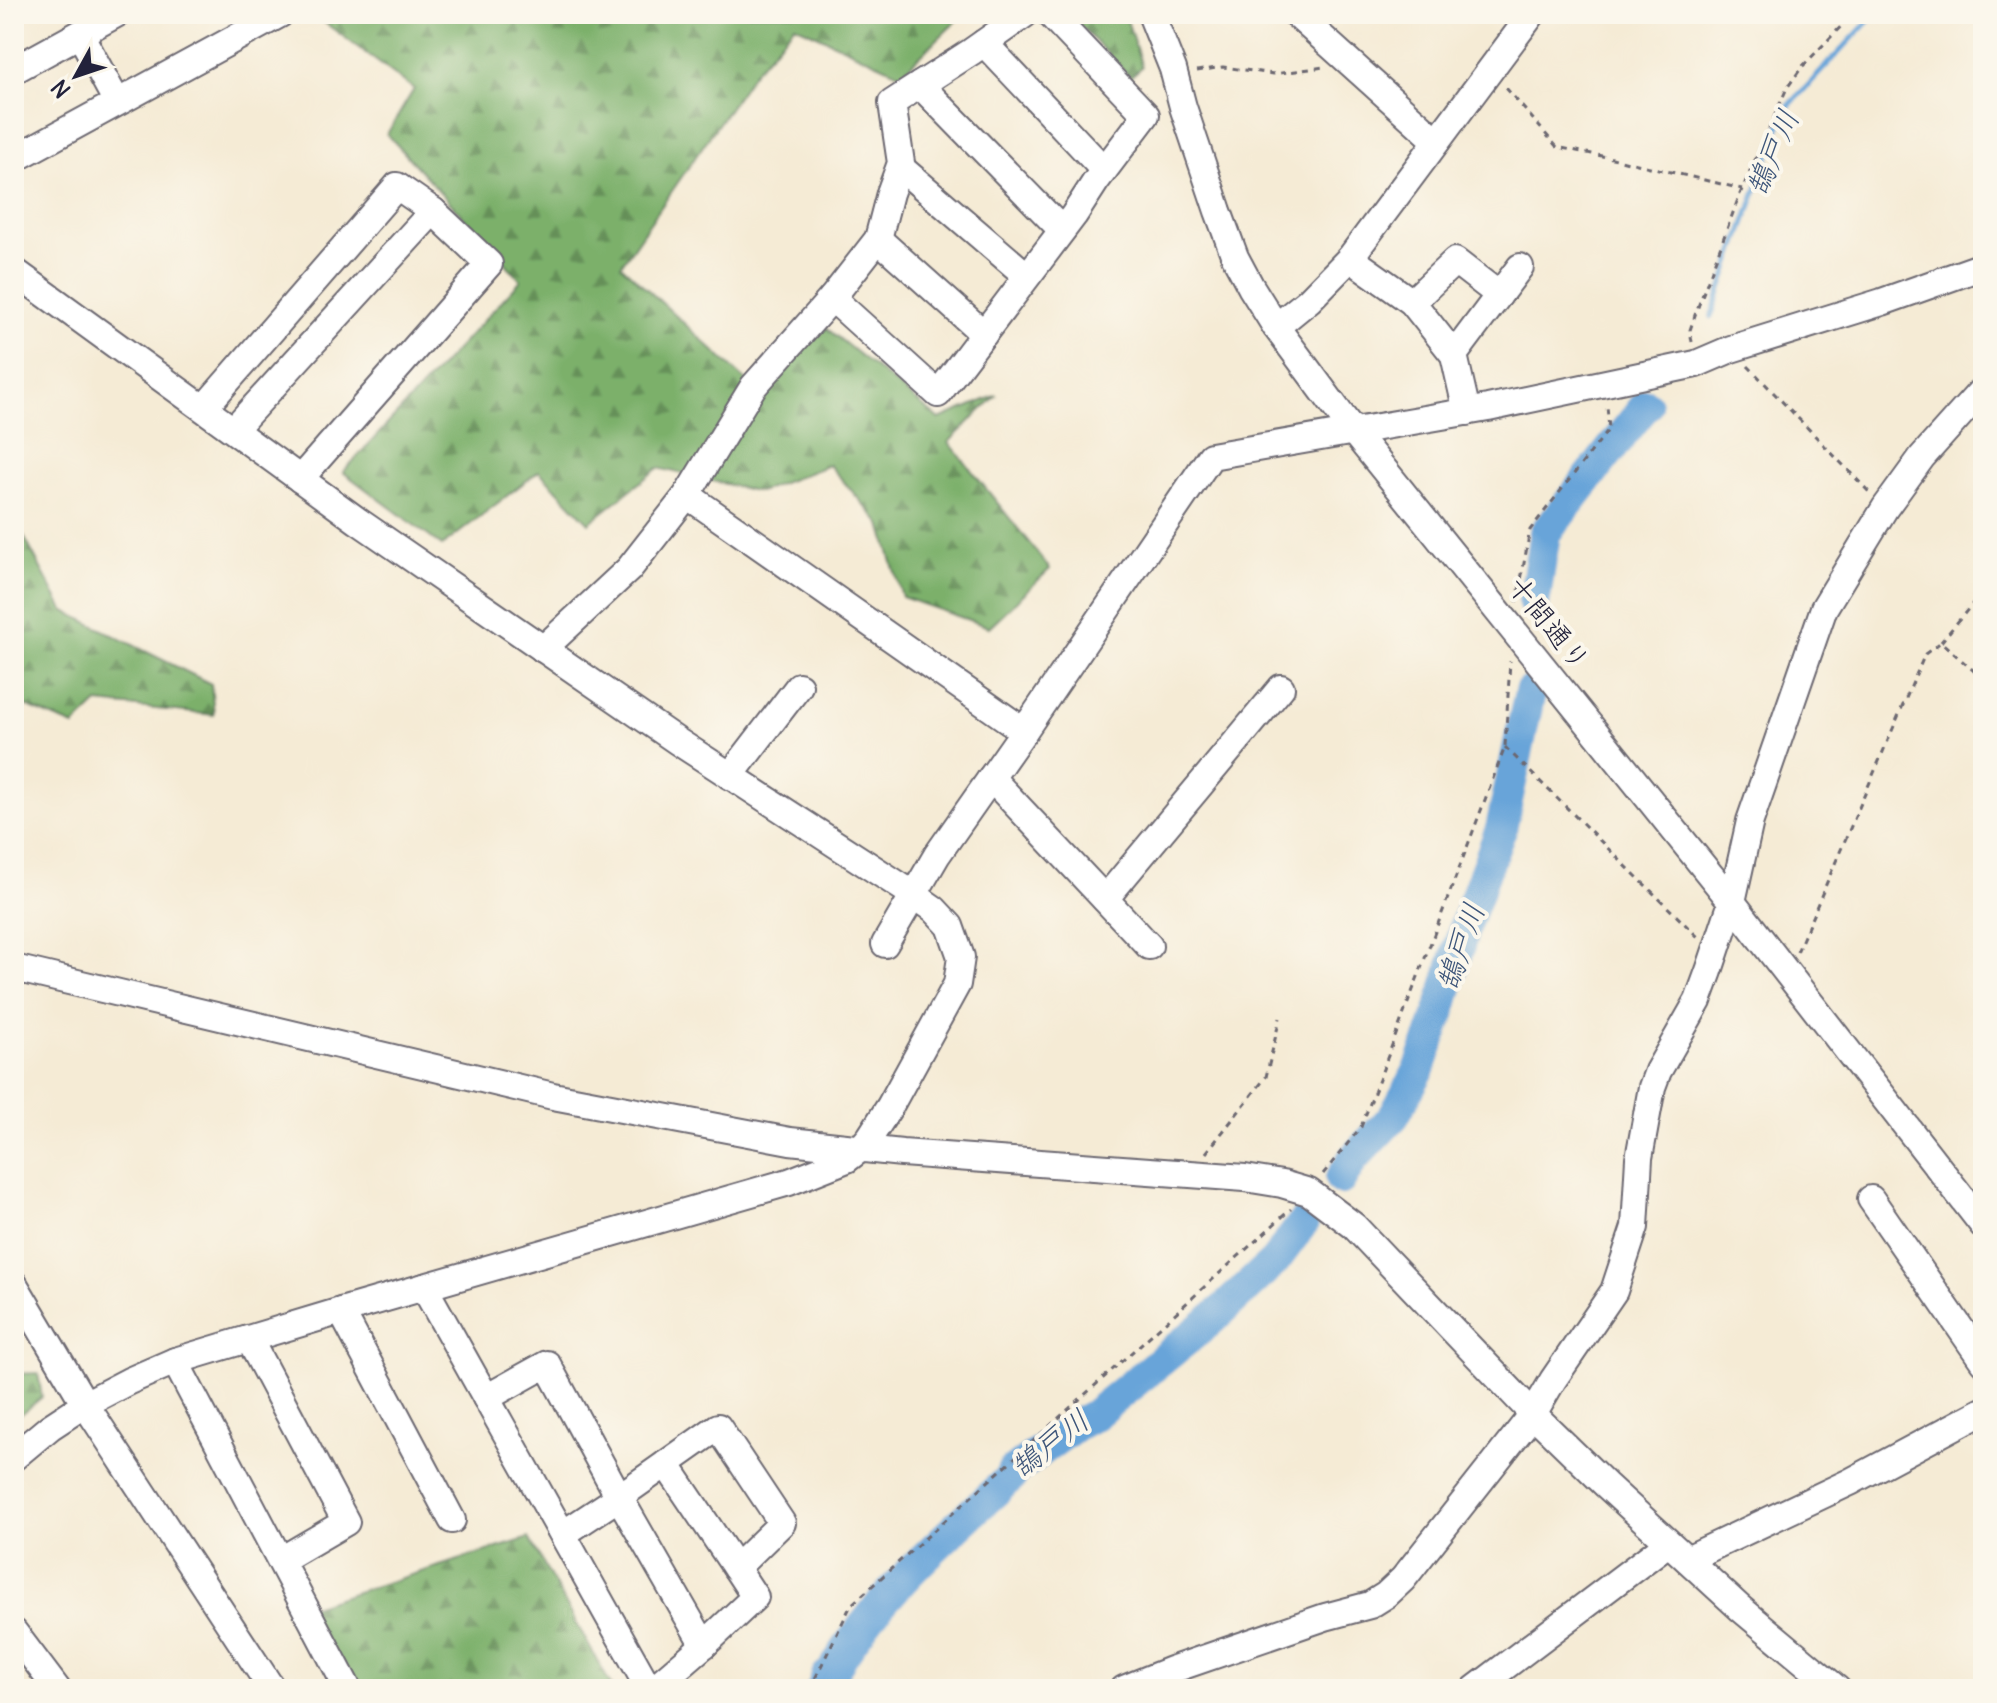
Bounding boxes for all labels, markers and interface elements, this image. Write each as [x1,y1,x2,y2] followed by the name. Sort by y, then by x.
[36,36,116,116] north arrow
[45,74,76,104] text: N
[1737,104,1807,201] water label: 鵠戸川
[1500,568,1598,678] street label: 十間通り
[1427,898,1493,995] water label: 鵠戸川
[1002,1401,1097,1486] water label: 鵠戸川

